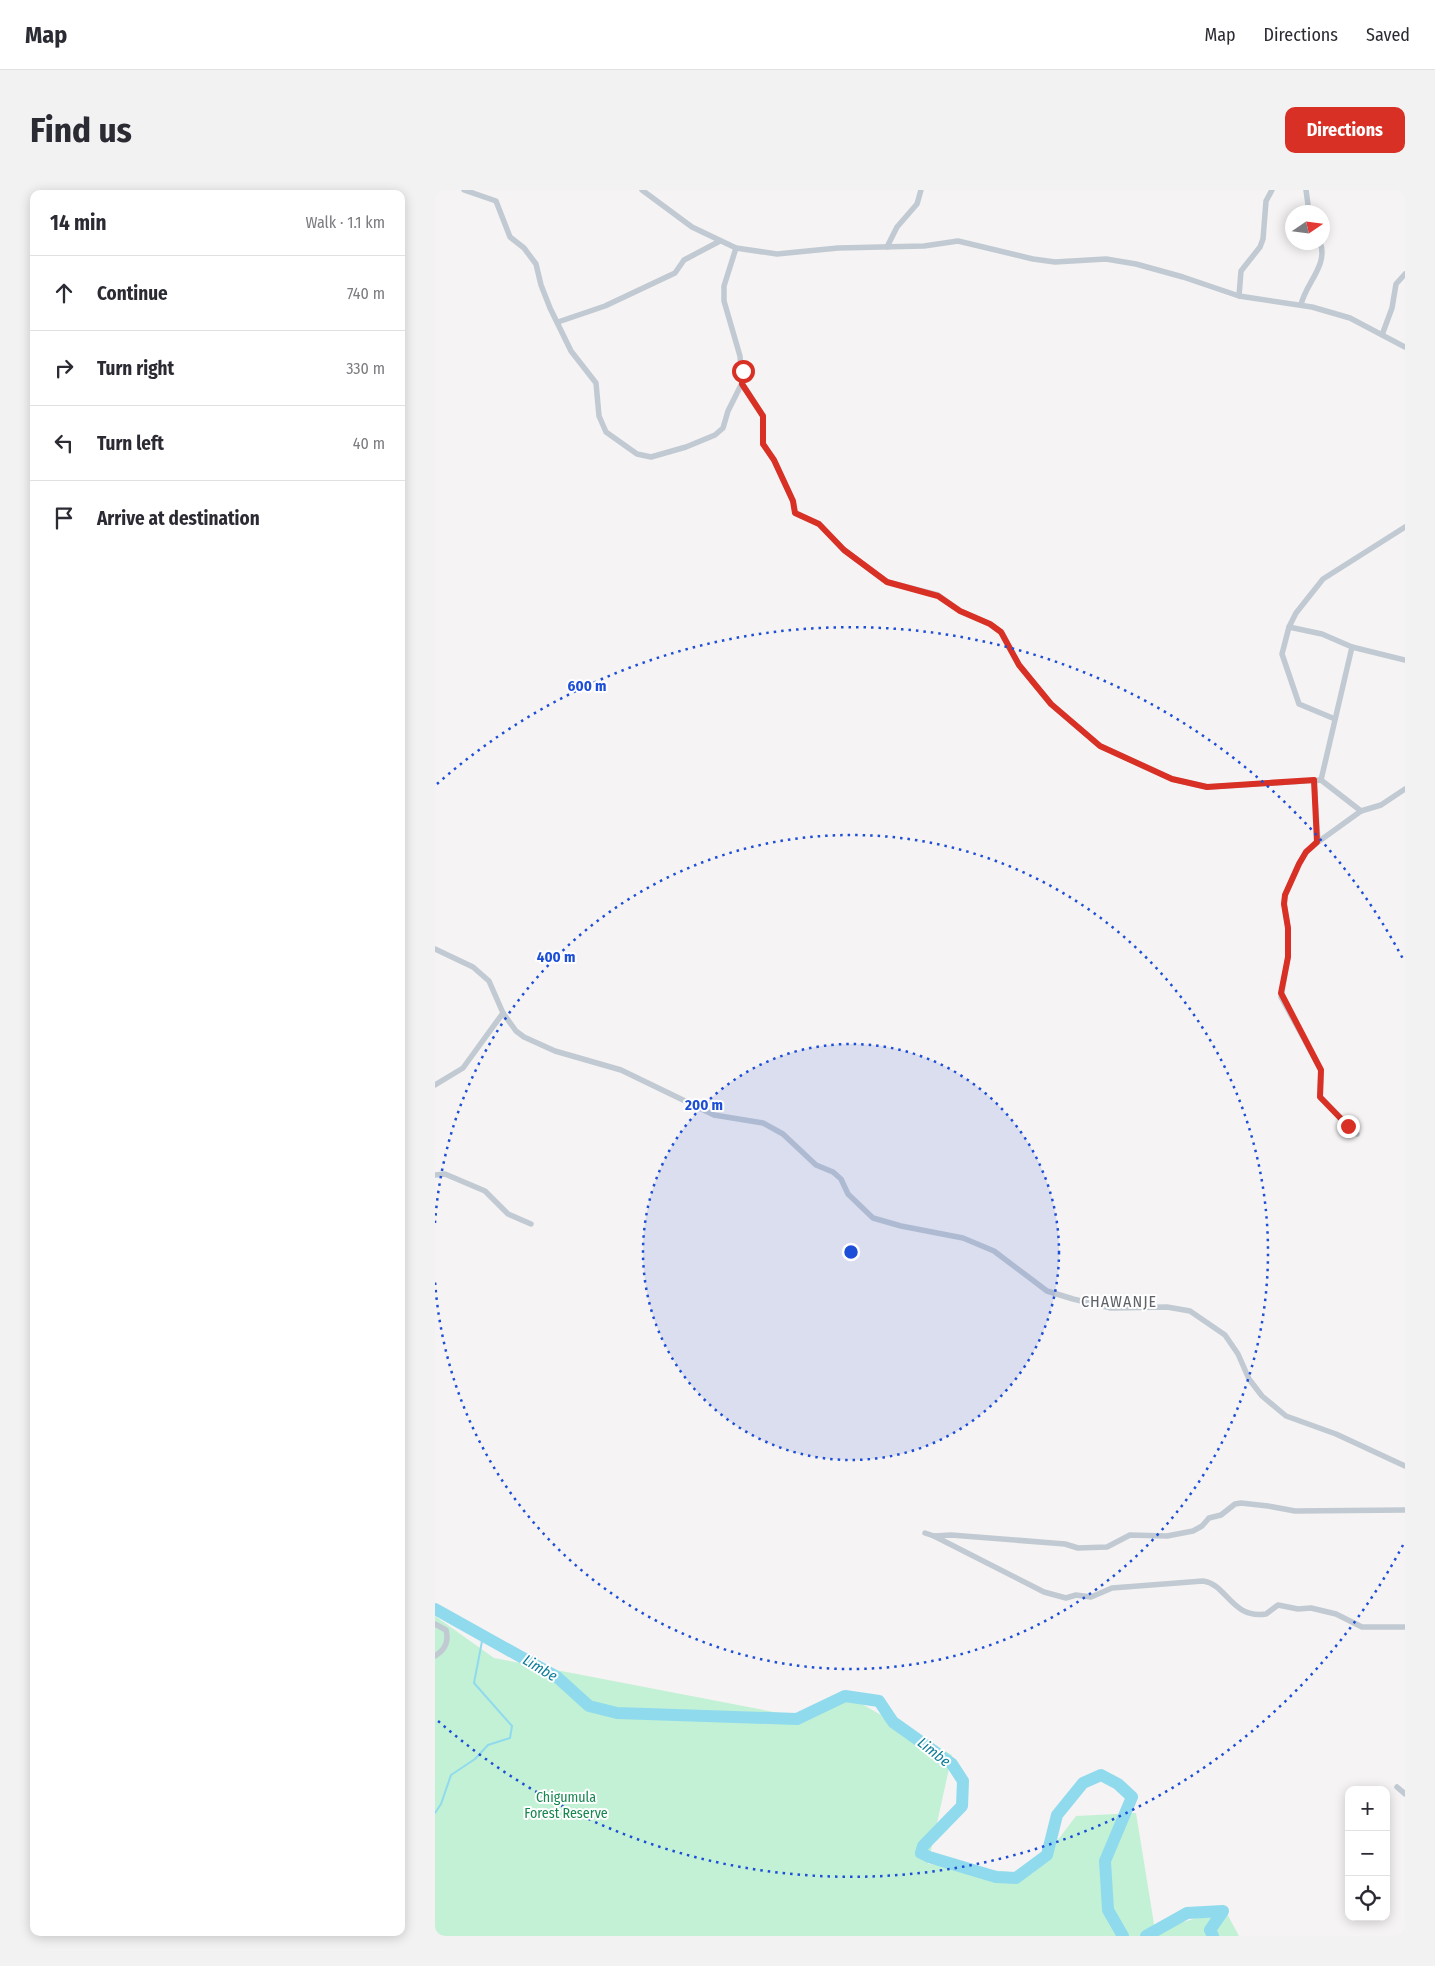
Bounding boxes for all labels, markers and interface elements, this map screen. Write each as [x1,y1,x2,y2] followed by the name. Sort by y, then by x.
[25,21,67,49] text: Map
[1204,24,1236,46] text: Map
[1264,24,1338,46] text: Directions
[1366,24,1410,46] text: Saved
[1285,107,1405,153] button: Directions
[30,109,132,151] text: Find us
[1285,205,1330,250] north arrow
[50,210,107,236] text: 14 min
[305,213,385,232] text: Walk · 1.1 km
[50,279,78,307] icon: ahead
[97,282,168,305] text: Continue
[347,284,385,303] text: 740 m
[50,354,78,382] icon: right
[97,357,174,380] text: Turn right
[346,359,385,378] text: 330 m
[732,360,755,383] route start
[50,429,78,457] icon: left
[97,432,164,455] text: Turn left
[353,434,385,453] text: 40 m
[50,504,78,532] icon: arrive
[97,507,260,530] text: Arrive at destination
[568,677,606,695] text: 600 m
[537,948,575,966] text: 400 m
[684,1096,723,1114] text: 200 m
[1337,1115,1360,1138] route end
[842,1243,860,1261] centre of rings
[1081,1292,1157,1311] district label: CHAWANJE
[520,1651,560,1685] water label: Limbe
[914,1734,954,1770] water label: Limbe
[1345,1786,1390,1921] map controls
[1345,1786,1390,1831] button: +
[524,1789,608,1822] park label: Chigumula Forest Reserve
[1345,1831,1390,1876] button: −
[1345,1876,1390,1921] button: locate

